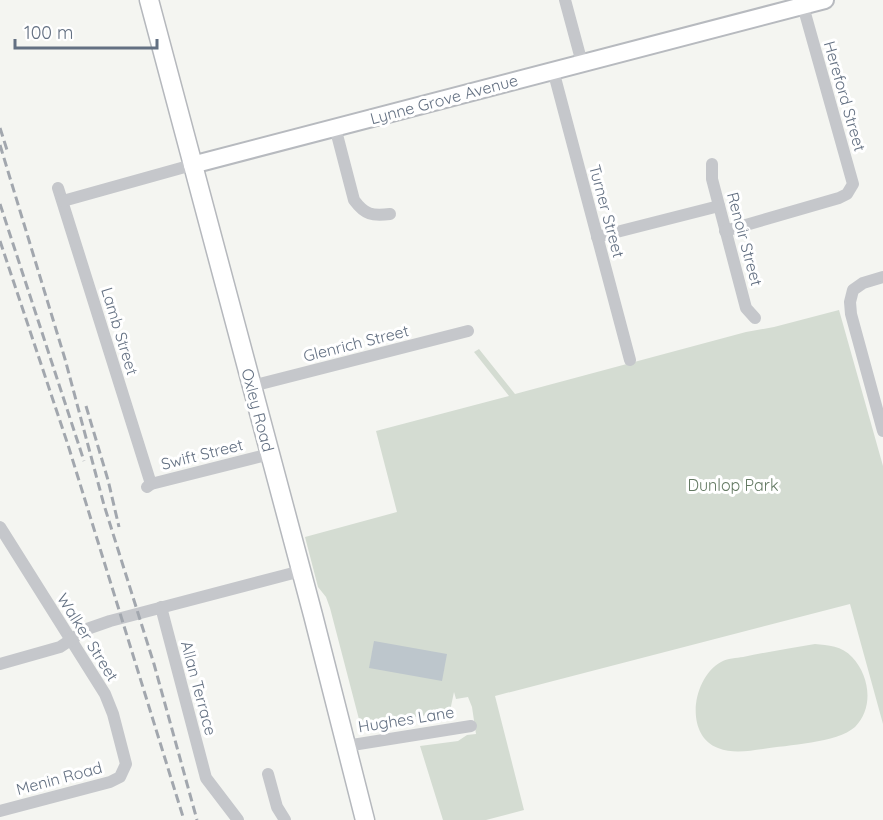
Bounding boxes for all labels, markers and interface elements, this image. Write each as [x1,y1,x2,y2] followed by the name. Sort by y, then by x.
[15,12,158,50] scale bar
[24,21,73,44] text: 100 m
[820,39,870,153] street label: Hereford Street
[368,70,520,128] street label: Lynne Grove Avenue
[585,162,629,260] street label: Turner Street
[723,190,767,288] street label: Renoir Street
[97,285,143,377] street label: Lamb Street
[301,320,411,366] street label: Glenrich Street
[237,366,279,454] street label: Oxley Road
[159,434,245,474] street label: Swift Street
[688,475,778,495] park label: Dunlop Park
[53,589,123,685] street label: Walker Street
[177,639,221,737] street label: Allan Terrace
[357,702,455,736] street label: Hughes Lane
[14,757,104,799] street label: Menin Road

